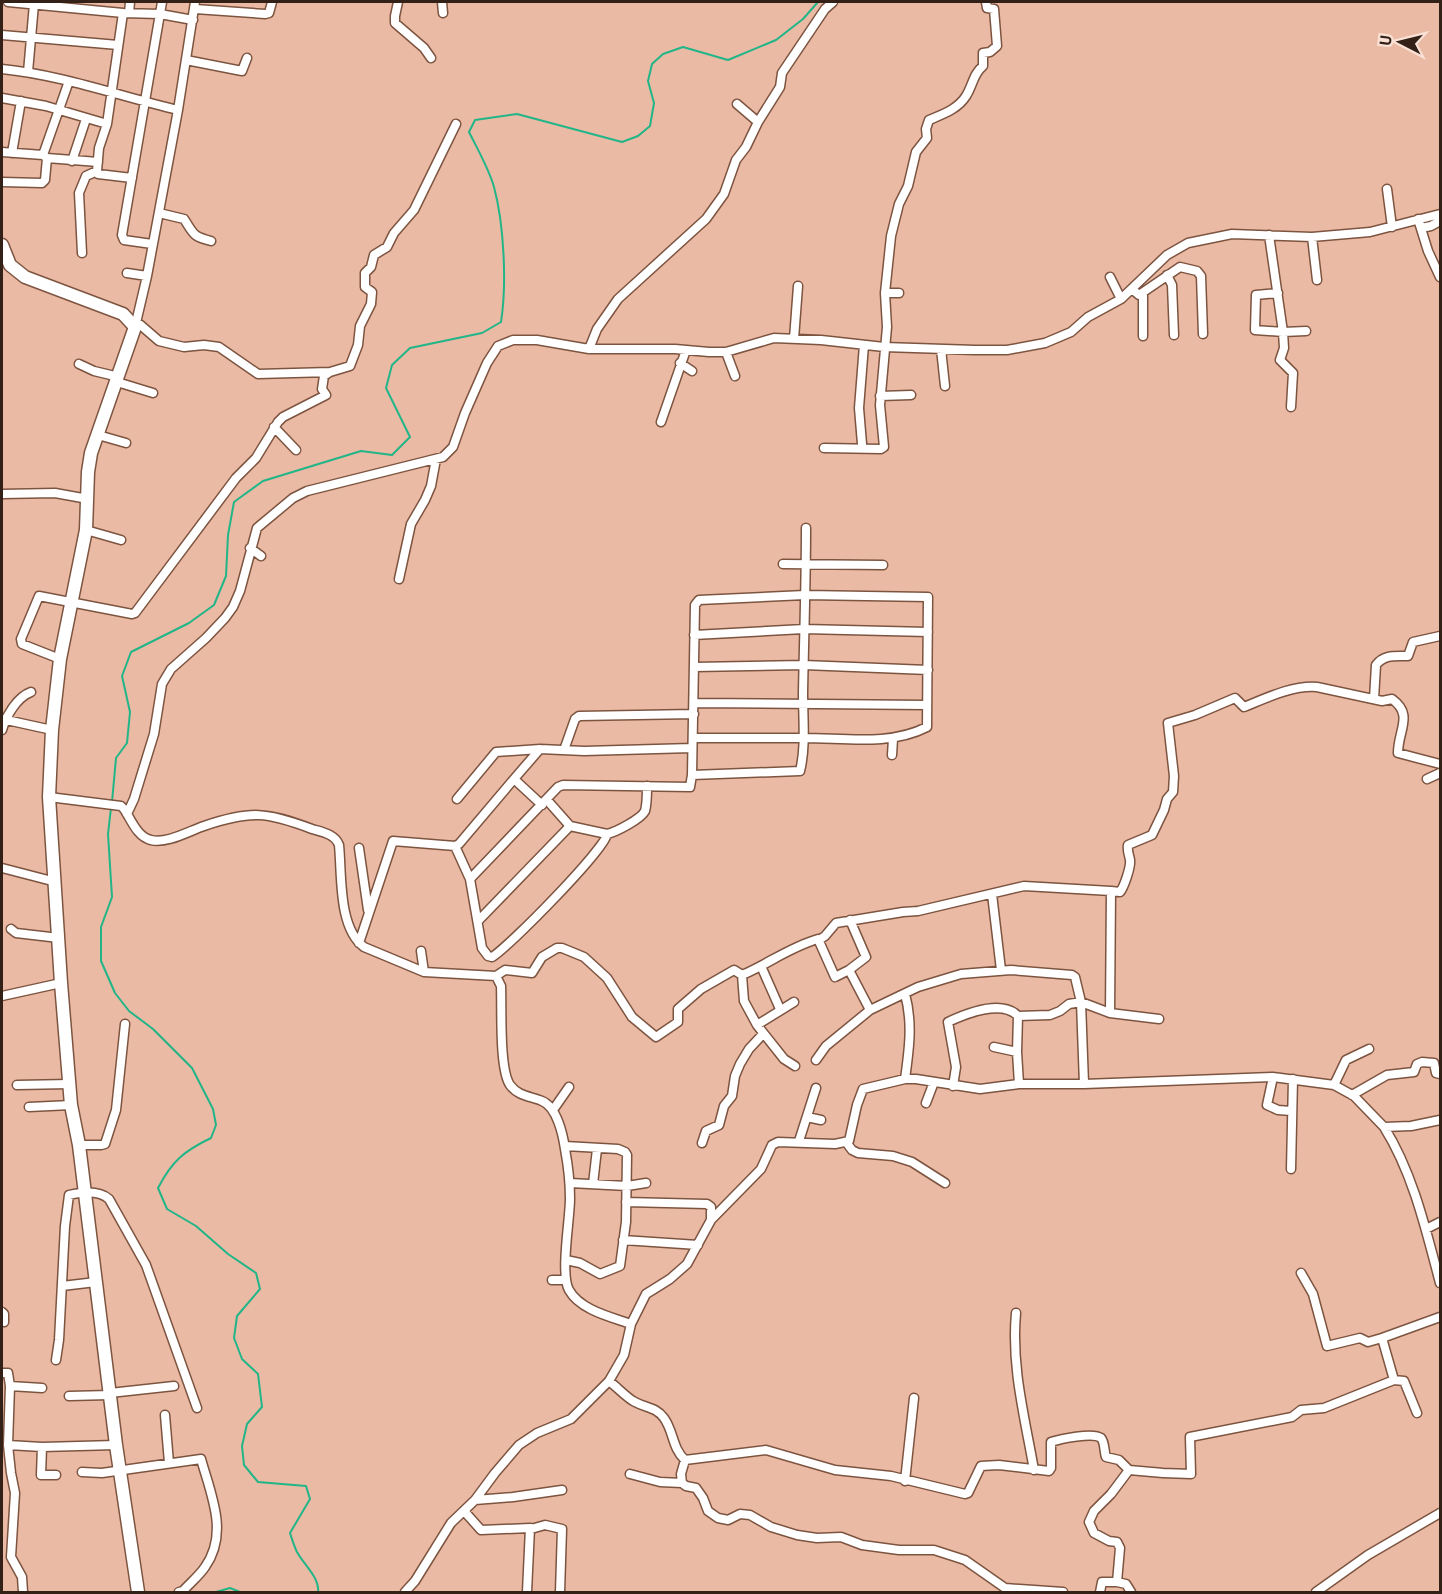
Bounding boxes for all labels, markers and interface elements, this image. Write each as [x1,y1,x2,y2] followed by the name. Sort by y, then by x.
[1370,12,1430,72] north arrow
[1375,34,1396,46] text: U

